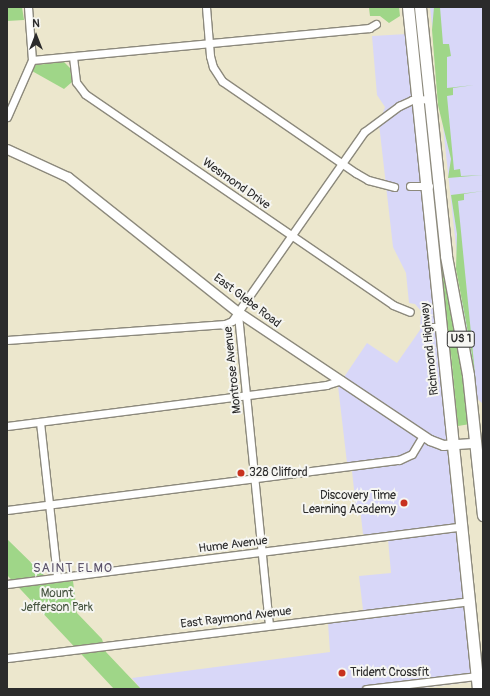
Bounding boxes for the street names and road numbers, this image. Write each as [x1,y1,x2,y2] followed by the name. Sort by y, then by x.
[199,155,273,213] street label: Wesmond Drive
[211,271,283,331] street label: East Glebe Road
[418,302,442,396] street label: Richmond Highway
[221,326,245,414] street label: Montrose Avenue
[446,330,476,348] road number: US 1
[198,534,268,556] street label: Hume Avenue
[180,604,292,632] street label: East Raymond Avenue

